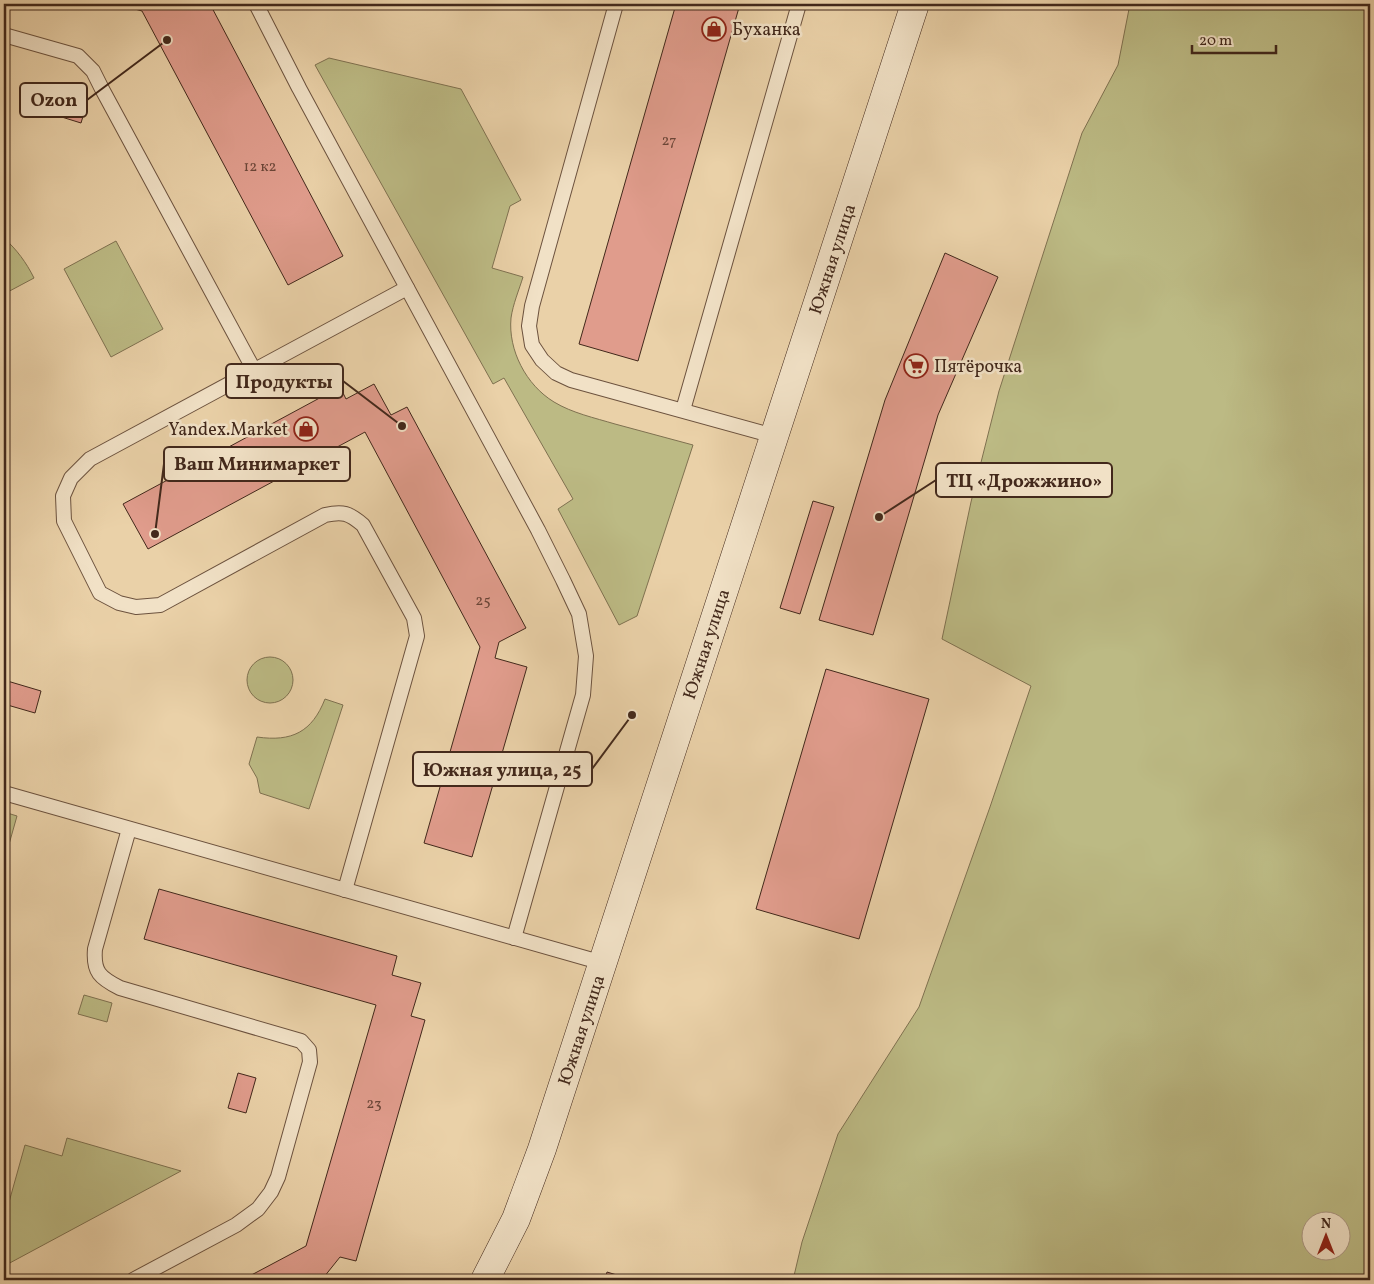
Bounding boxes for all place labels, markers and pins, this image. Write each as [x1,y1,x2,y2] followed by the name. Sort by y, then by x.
[701,16,727,42] shop icon: Буханка
[732,18,801,43] place label: Буханка
[20,83,87,117] callout: Ozon
[903,353,929,379] supermarket icon: Пятёрочка
[934,355,1022,380] place label: Пятёрочка
[226,364,343,398] callout: Продукты
[293,416,319,442] shop icon: Yandex.Market
[168,418,288,443] place label: Yandex.Market
[164,447,350,481] callout: Ваш Минимаркет
[936,463,1112,497] callout: ТЦ «Дрожжино»
[413,752,592,786] callout: Южная улица, 25

